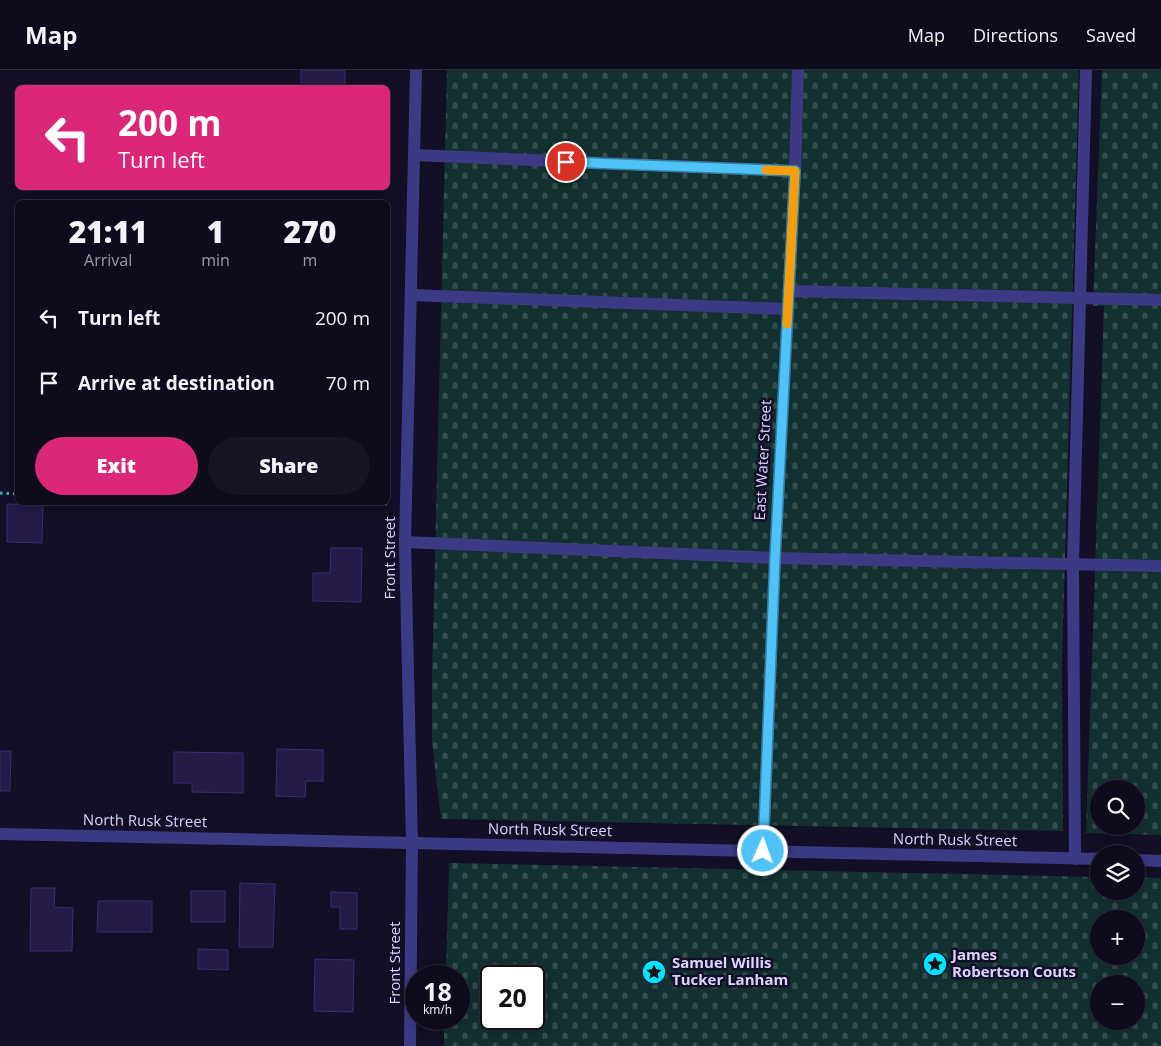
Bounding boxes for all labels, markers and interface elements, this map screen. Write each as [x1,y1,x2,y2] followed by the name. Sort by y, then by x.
[25,18,77,51] text: Map
[908,23,945,47] text: Map
[973,23,1058,47] text: Directions
[1086,23,1136,47] text: Saved
[118,99,222,146] text: 200 m
[35,105,100,170] icon: left
[545,141,587,183] pin
[118,144,205,174] text: Turn left
[552,148,580,176] icon: arrive
[69,211,148,252] text: 21:11
[207,211,224,252] text: 1
[284,211,336,252] text: 270
[84,249,132,271] text: Arrival
[201,249,230,271] text: min
[303,249,317,271] text: m
[35,304,63,332] icon: left
[78,305,160,331] text: Turn left
[315,305,370,331] text: 200 m
[35,369,63,397] icon: arrive
[78,370,275,396] text: Arrive at destination
[326,370,370,396] text: 70 m
[749,399,775,521] street label: East Water Street
[35,437,198,495] button: Exit
[208,437,370,495] button: Share
[379,516,399,600] street label: Front Street
[1090,780,1145,1030] map controls
[1090,780,1145,835] button: search
[83,809,207,831] street label: North Rusk Street
[488,818,612,840] street label: North Rusk Street
[736,824,788,876] position arrow
[893,828,1017,850] street label: North Rusk Street
[1090,845,1145,900] button: layers
[1090,910,1145,965] button: +
[384,921,404,1005] street label: Front Street
[950,944,1076,981] place label: James Robertson Couts
[922,951,948,977] place icon: James Robertson Couts
[672,952,788,989] place label: Samuel Willis Tucker Lanham
[641,959,667,985] place icon: Samuel Willis Tucker Lanham
[480,965,545,1030] speed limit sign: 20
[423,974,452,1008] text: 18
[1090,975,1145,1030] button: −
[423,1001,452,1018] text: km/h

